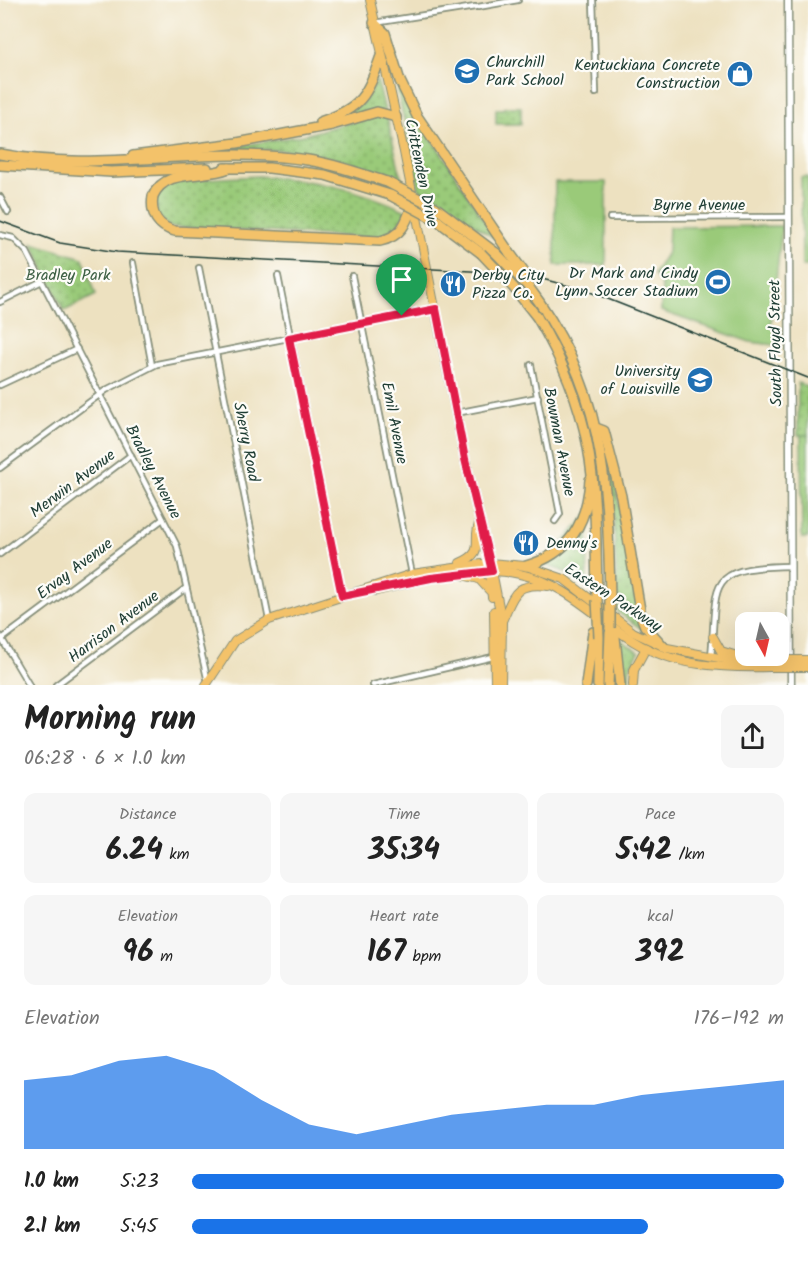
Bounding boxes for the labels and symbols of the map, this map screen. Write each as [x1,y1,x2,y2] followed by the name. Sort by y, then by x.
[486,50,564,93] place label: Churchill Park School
[574,53,720,96] place label: Kentuckiana Concrete Construction
[452,56,482,86] school or university icon: Churchill Park School
[725,59,755,89] shop icon: Kentuckiana Concrete Construction
[397,116,445,230] street label: Crittenden Drive
[653,193,745,218] street label: Byrne Avenue
[376,254,427,316] pin
[555,261,698,304] place label: Dr Mark and Cindy Lynn Soccer Stadium
[25,263,111,288] park label: Bradley Park
[472,263,545,306] place label: Derby City Pizza Co.
[703,267,733,297] sports icon: Dr Mark and Cindy Lynn Soccer Stadium
[438,269,468,299] restaurant icon: Derby City Pizza Co.
[762,279,790,407] street label: South Floyd Street
[600,359,680,402] place label: University of Louisville
[685,365,715,395] school or university icon: University of Louisville
[374,380,414,466] street label: Emil Avenue
[536,385,582,499] street label: Bowman Avenue
[226,400,266,485] street label: Sherry Road
[118,420,188,524] street label: Bradley Avenue
[25,443,121,525] street label: Merwin Avenue
[511,528,541,558] restaurant icon: Denny's
[546,531,597,556] place label: Denny's
[32,532,118,606] street label: Ervay Avenue
[559,557,667,639] street label: Eastern Parkway
[63,584,165,670] street label: Harrison Avenue
[735,612,789,666] north arrow

